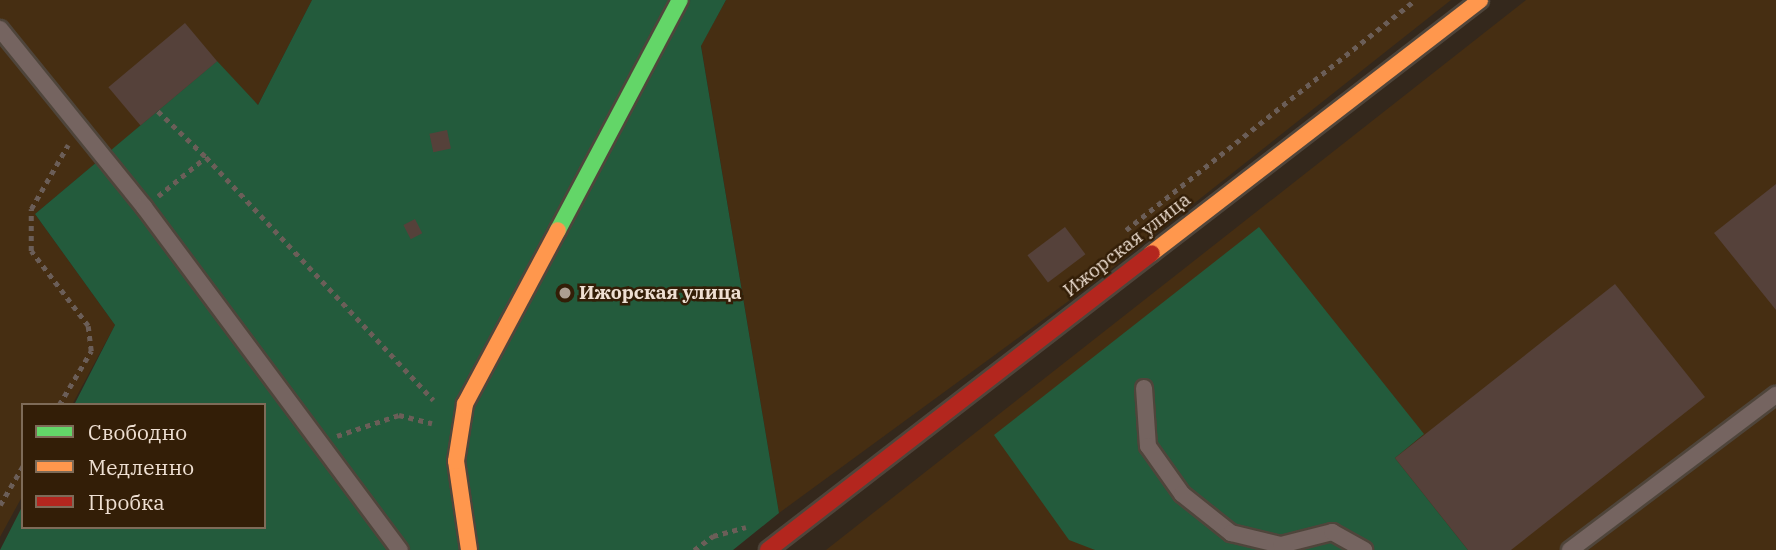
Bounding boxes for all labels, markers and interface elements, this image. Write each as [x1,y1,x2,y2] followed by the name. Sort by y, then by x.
[1059,188,1195,302] street label: Ижорская улица
[579,282,742,304] place label: Ижорская улица
[557,285,573,301] marker: Ижорская улица
[21,403,266,529] legend
[88,418,187,446] text: Свободно
[88,453,194,481] text: Медленно
[88,488,165,516] text: Пробка

